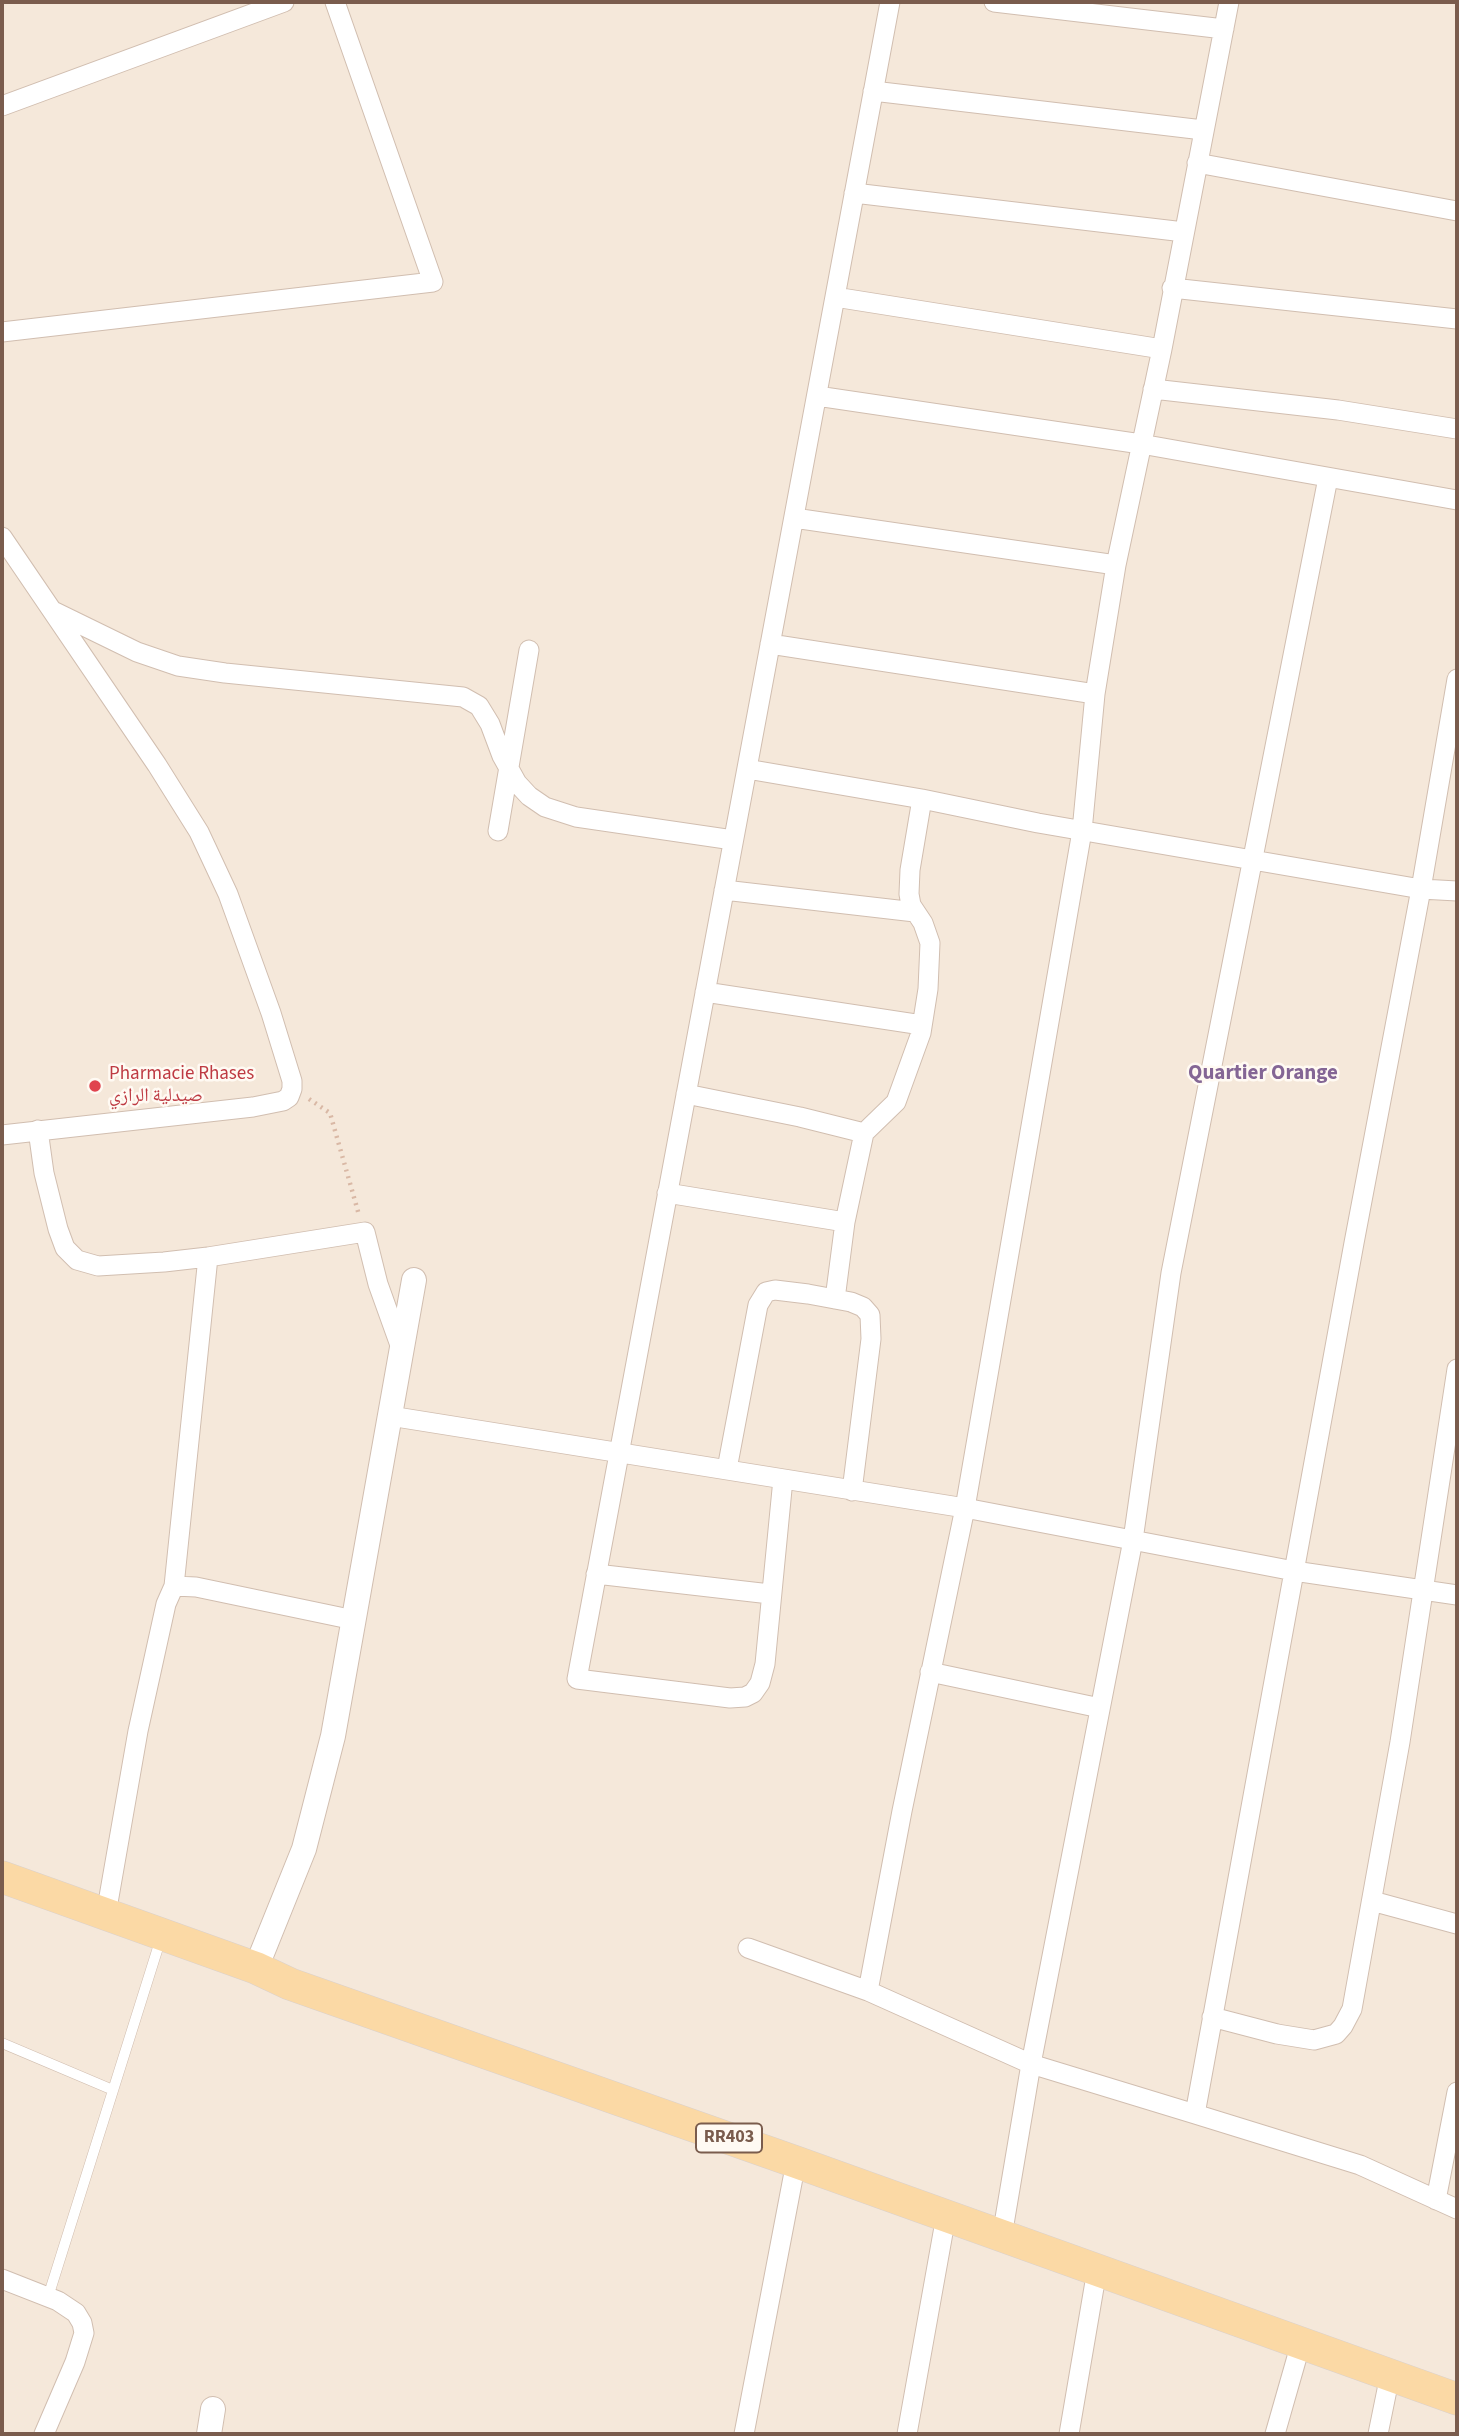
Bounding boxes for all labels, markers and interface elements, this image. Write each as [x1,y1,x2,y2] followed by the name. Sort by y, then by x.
[1188,1061,1338,1087] district label: Quartier Orange
[109,1064,254,1108] place label: Pharmacie Rhases صيدلية الرازي
[87,1078,103,1094] marker: Pharmacie Rhases صيدلية الرازي
[696,2124,762,2152] road number: RR403

